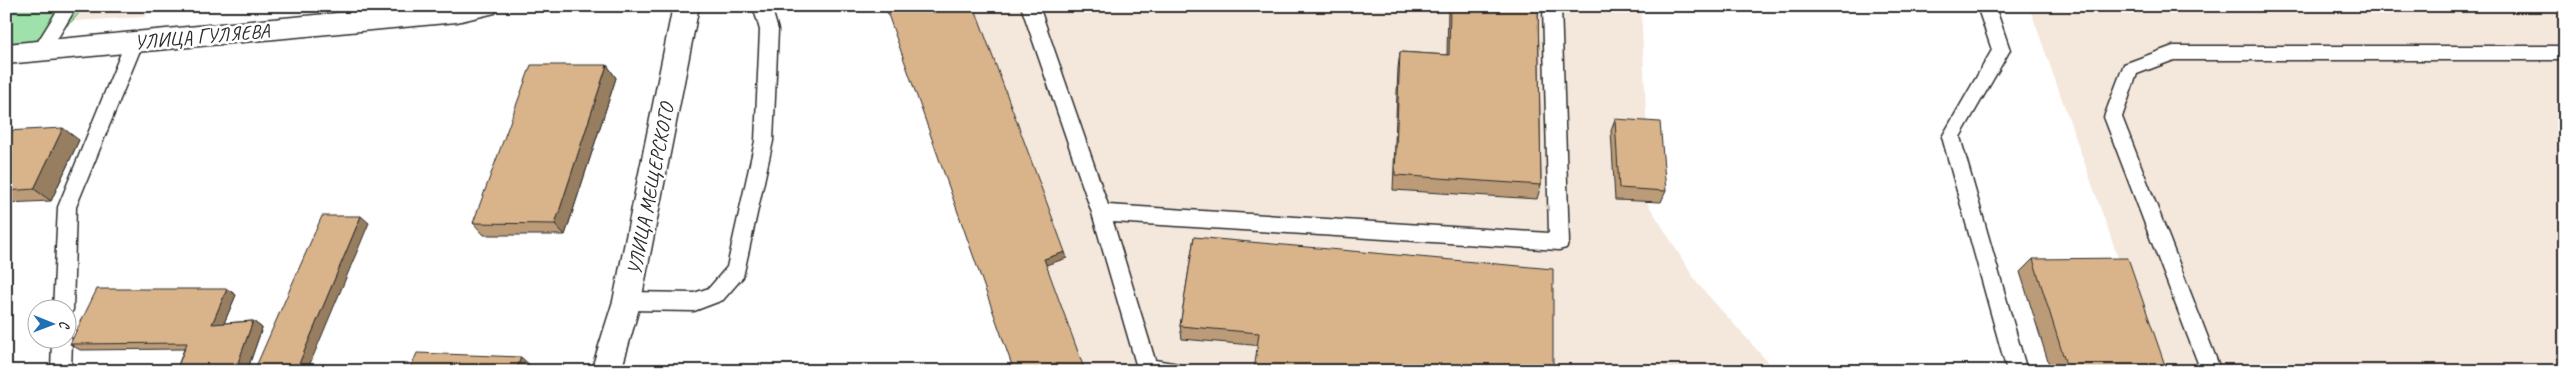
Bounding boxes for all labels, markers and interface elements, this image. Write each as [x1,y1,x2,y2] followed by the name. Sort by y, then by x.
[133,18,272,55] street label: УЛИЦА ГУЛЯЕВА
[622,99,680,277] street label: УЛИЦА МЕЩЕРСКОГО
[28,300,78,350] north arrow
[56,321,73,330] text: С

